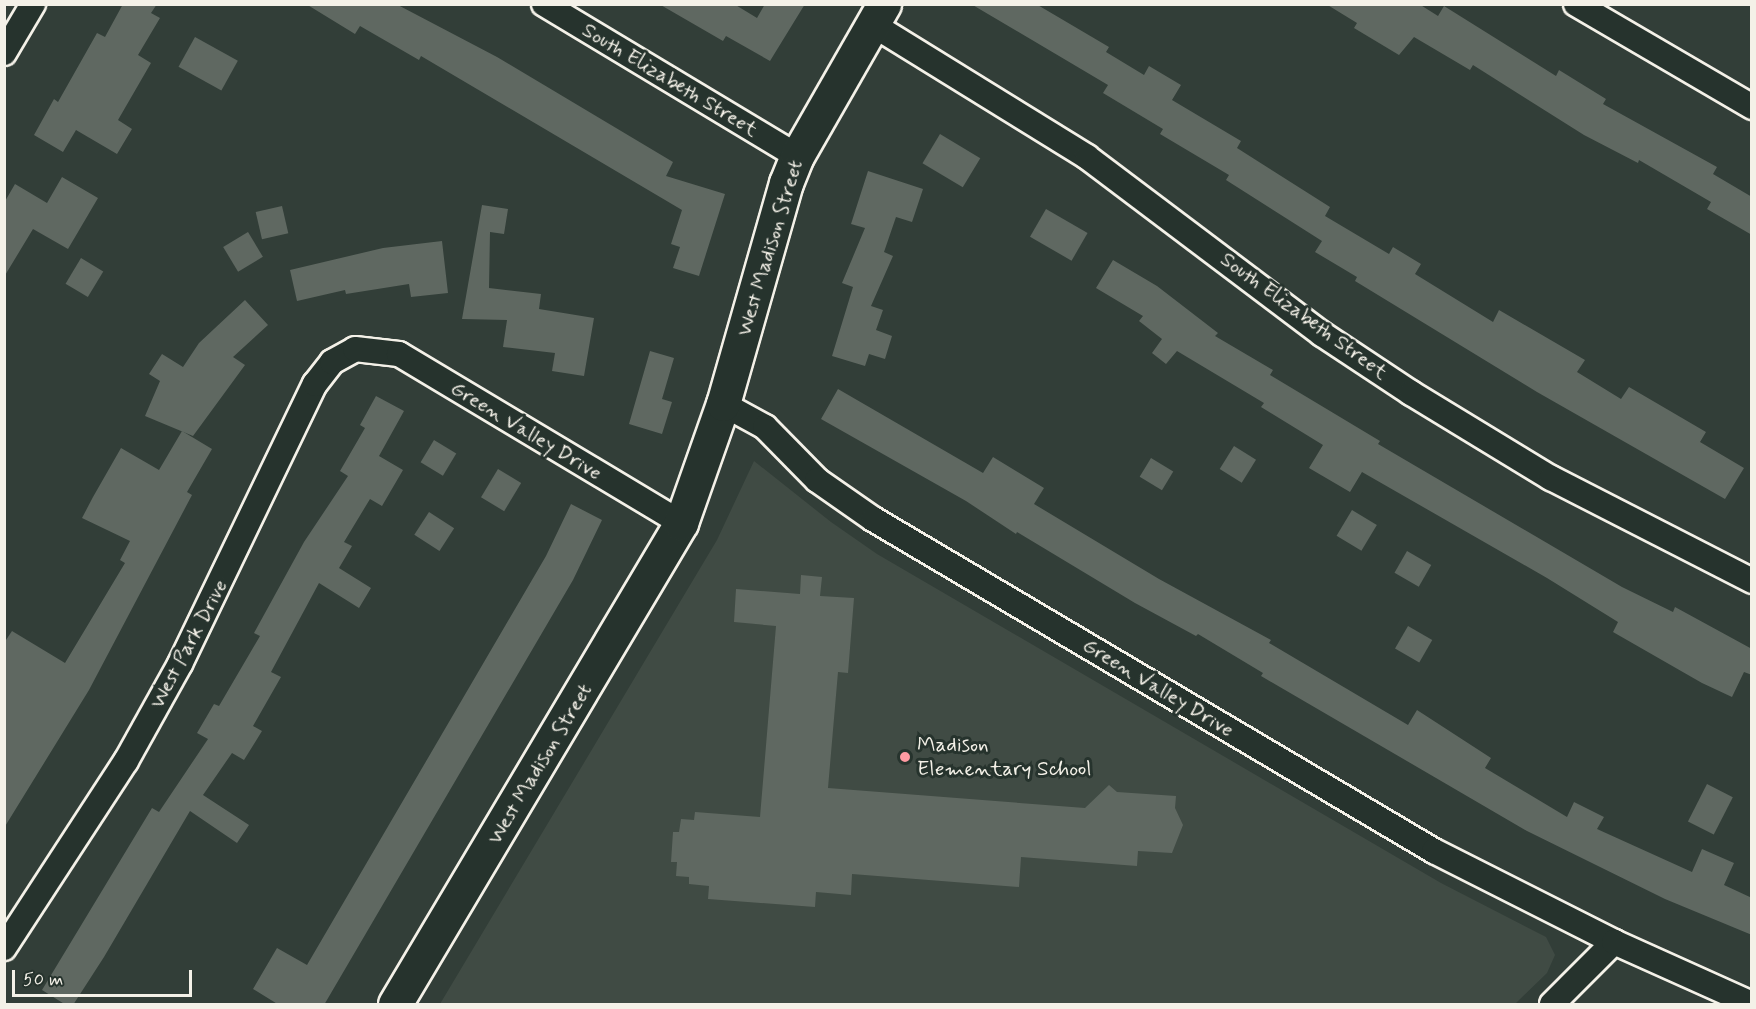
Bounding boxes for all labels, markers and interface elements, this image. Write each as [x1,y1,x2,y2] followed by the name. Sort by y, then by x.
[577,18,763,142] street label: South Elizabeth Street
[731,155,809,341] street label: West Madison Street
[1215,247,1393,385] street label: South Elizabeth Street
[448,377,604,485] street label: Green Valley Drive
[144,575,234,713] street label: West Park Drive
[1080,634,1236,742] street label: Green Valley Drive
[481,678,599,850] street label: West Madison Street
[917,732,1092,782] place label: Madison Elementary School
[898,750,912,764] marker: Madison Elementary School
[15,958,195,996] scale bar
[23,968,63,992] text: 50 m

